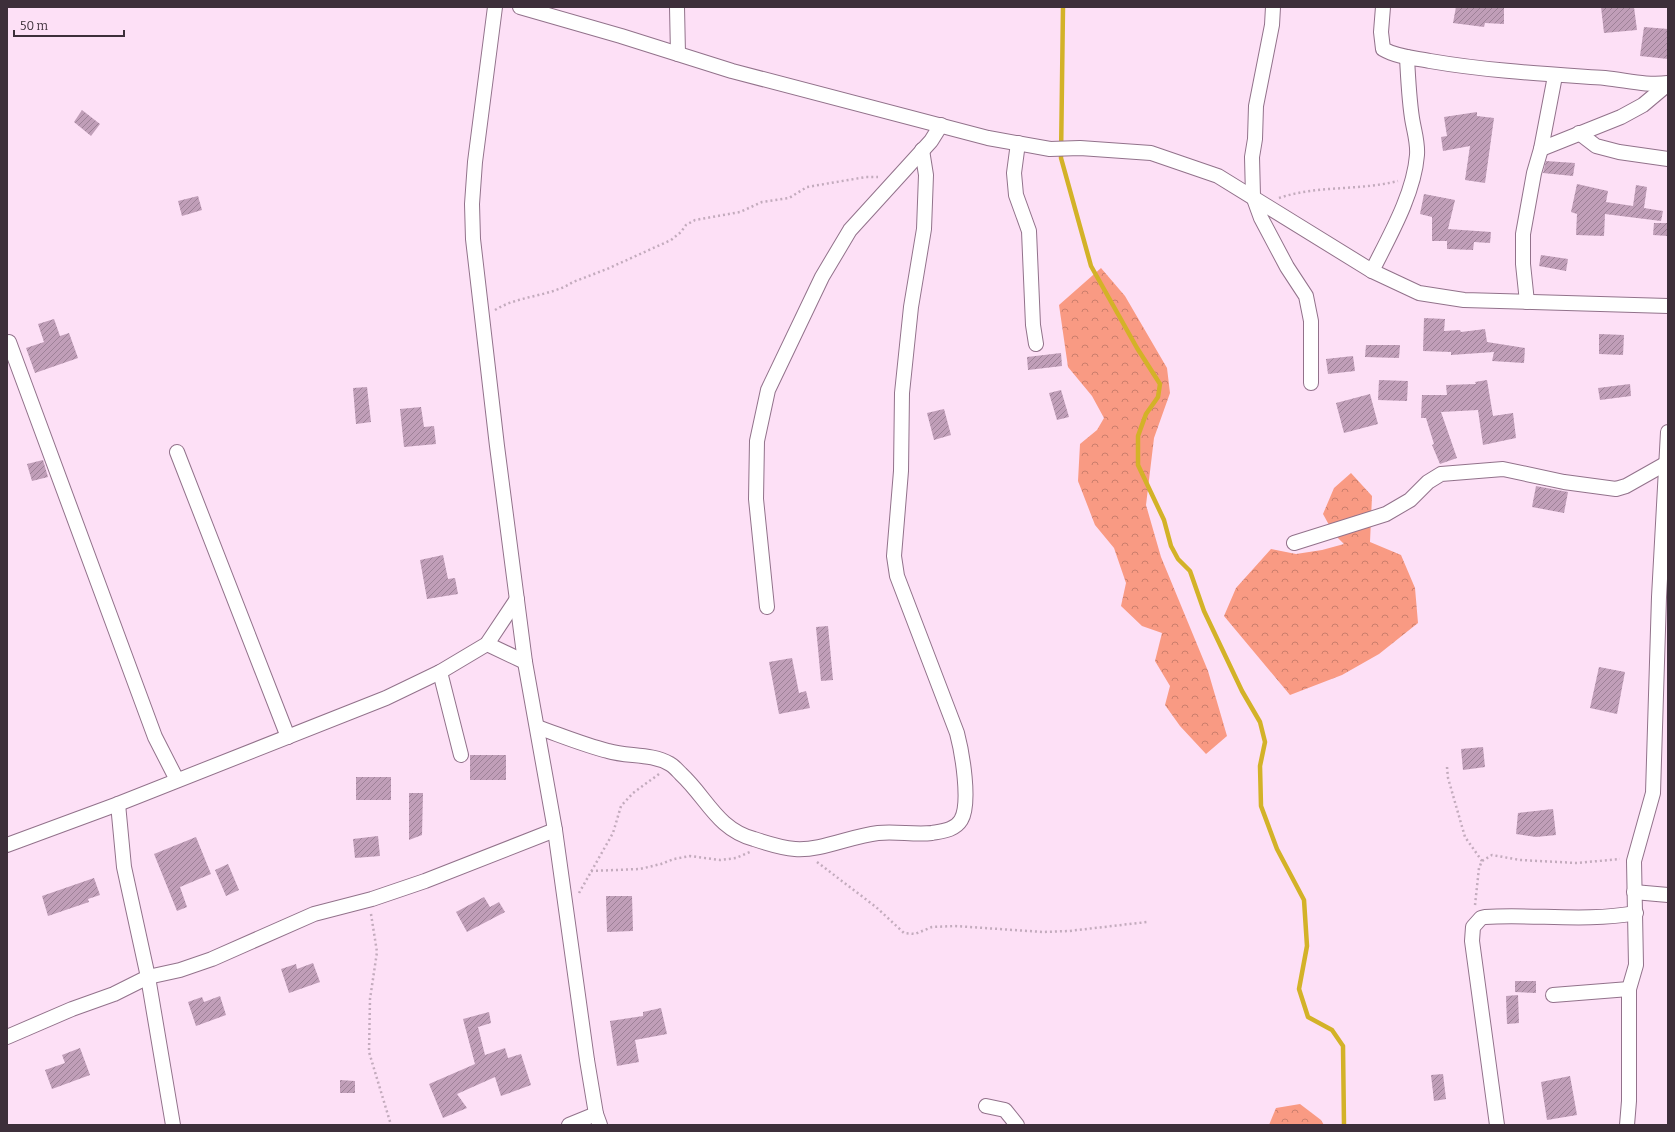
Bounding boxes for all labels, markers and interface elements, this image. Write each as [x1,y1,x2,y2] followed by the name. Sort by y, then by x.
[14,12,124,38] scale bar
[20,19,49,33] text: 50 m

